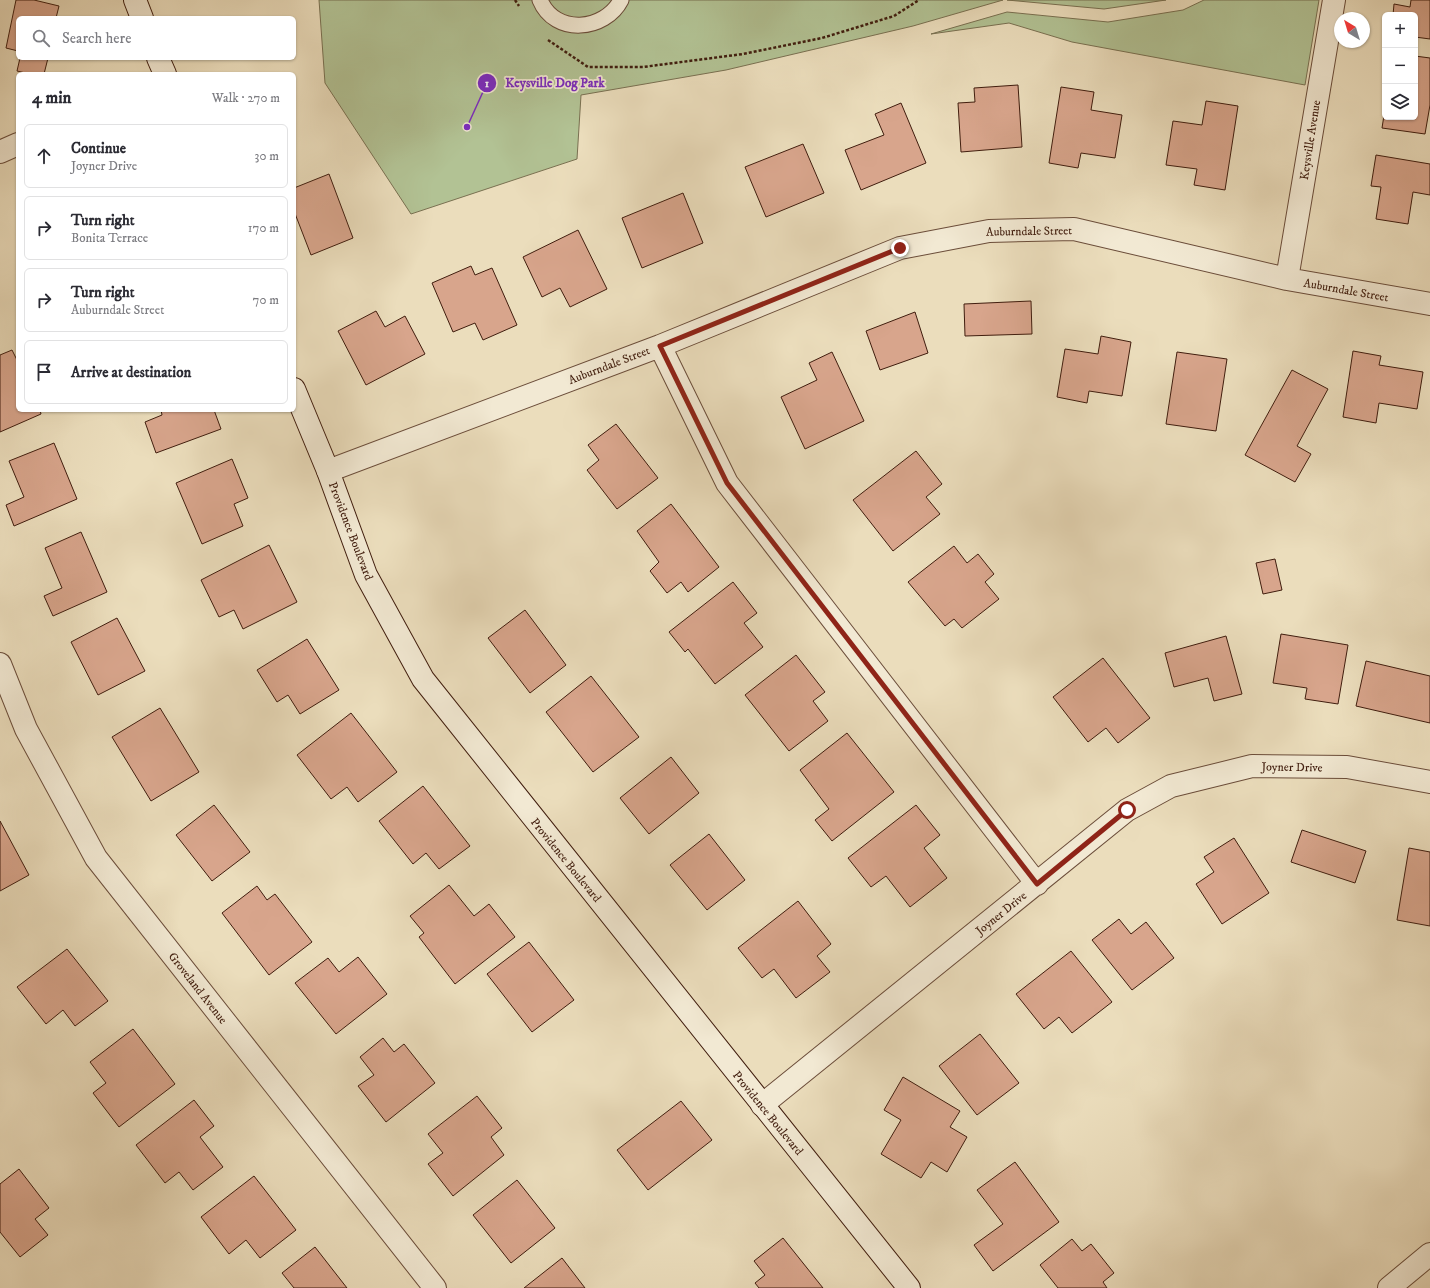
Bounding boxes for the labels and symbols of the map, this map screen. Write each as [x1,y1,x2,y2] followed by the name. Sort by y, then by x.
[1334,12,1370,48] north arrow
[477,70,612,95] callout: Keysville Dog Park
[505,75,605,92] text: Keysville Dog Park
[485,76,490,91] text: 1
[1297,99,1324,181] street label: Keysville Avenue
[986,223,1072,240] street label: Auburndale Street
[891,239,909,257] route end
[1302,276,1390,305] street label: Auburndale Street
[566,343,652,388] street label: Auburndale Street
[325,480,376,582] street label: Providence Boulevard
[1260,759,1323,776] street label: Joyner Drive
[1118,801,1136,819] route start
[527,815,604,905] street label: Providence Boulevard
[972,888,1030,939] street label: Joyner Drive
[165,949,230,1027] street label: Groveland Avenue
[729,1068,806,1158] street label: Providence Boulevard

